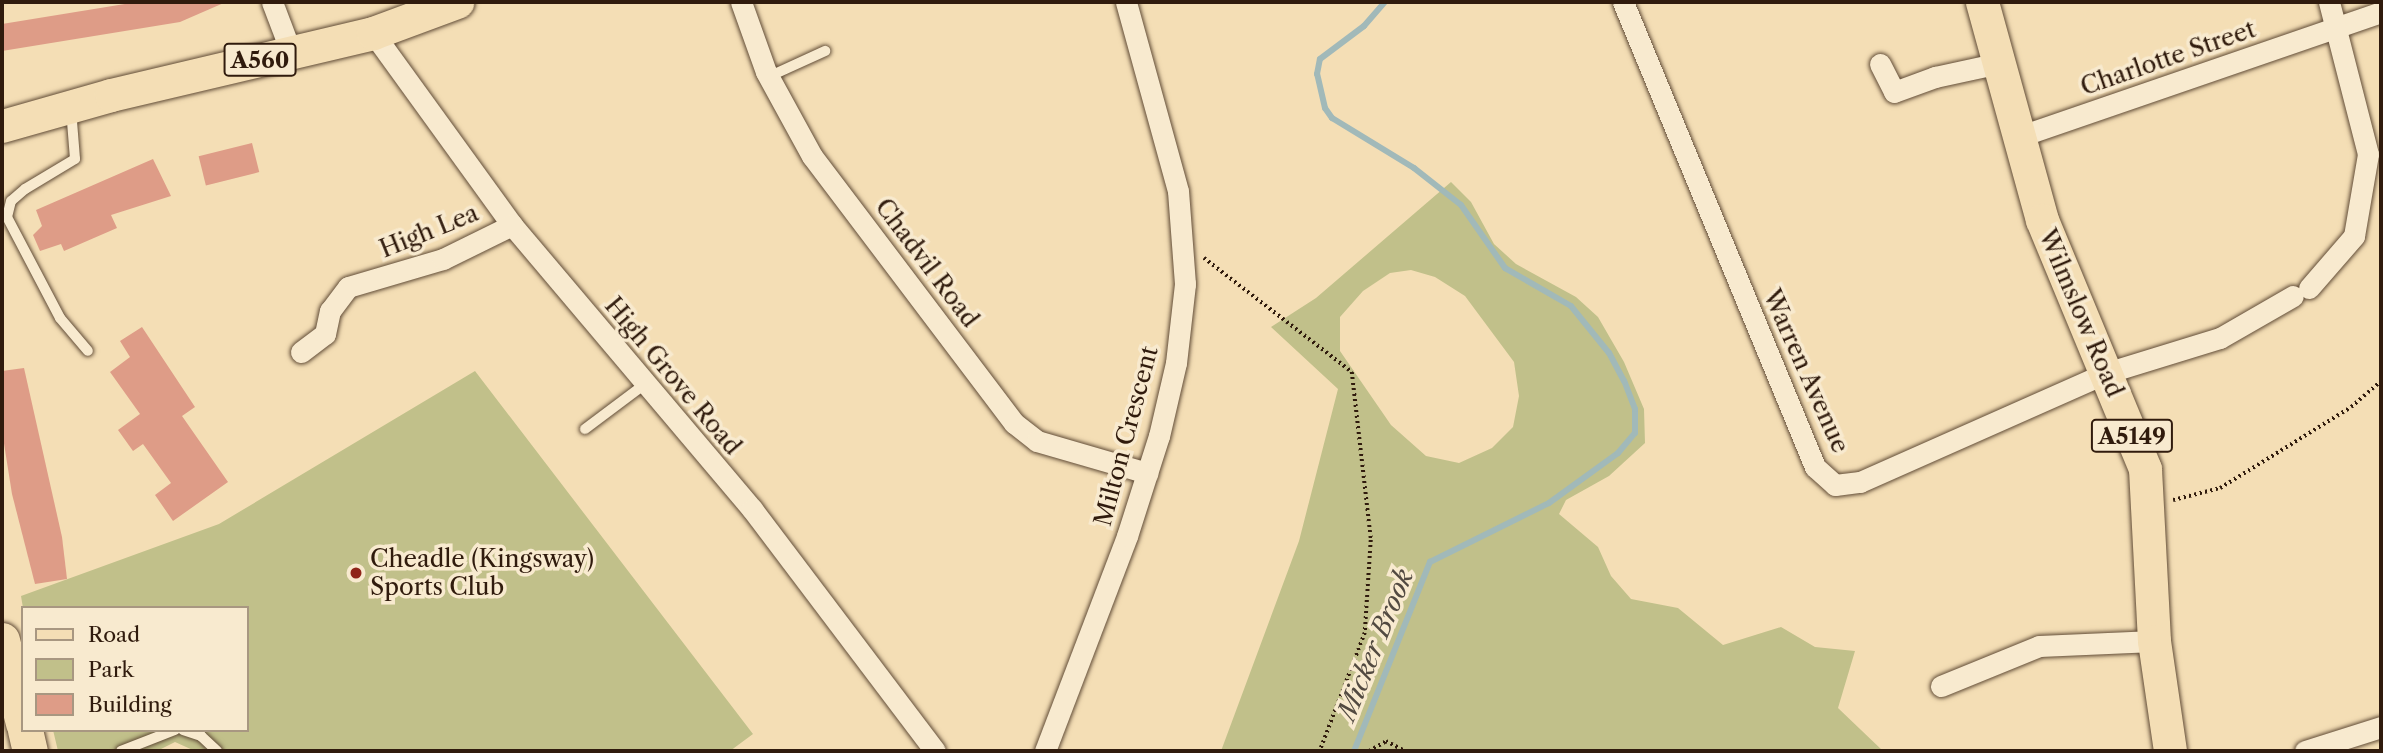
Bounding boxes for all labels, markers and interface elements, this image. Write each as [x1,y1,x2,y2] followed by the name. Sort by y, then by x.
[2077,15,2259,101] street label: Charlotte Street
[223,40,297,80] road number: A560
[869,193,985,333] street label: Chadvil Road
[376,198,482,264] street label: High Lea
[2033,224,2129,402] street label: Wilmslow Road
[1757,284,1855,458] street label: Warren Avenue
[599,291,747,461] street label: High Grove Road
[1088,343,1164,529] street label: Milton Crescent
[2090,416,2174,456] road number: A5149
[370,545,594,601] place label: Cheadle (Kingsway) Sports Club
[348,565,364,581] marker: Cheadle (Kingsway) Sports Club
[1332,565,1420,725] water label: Micker Brook
[21,606,248,732] legend
[88,622,140,647] text: Road
[88,657,134,682] text: Park
[88,692,172,717] text: Building

